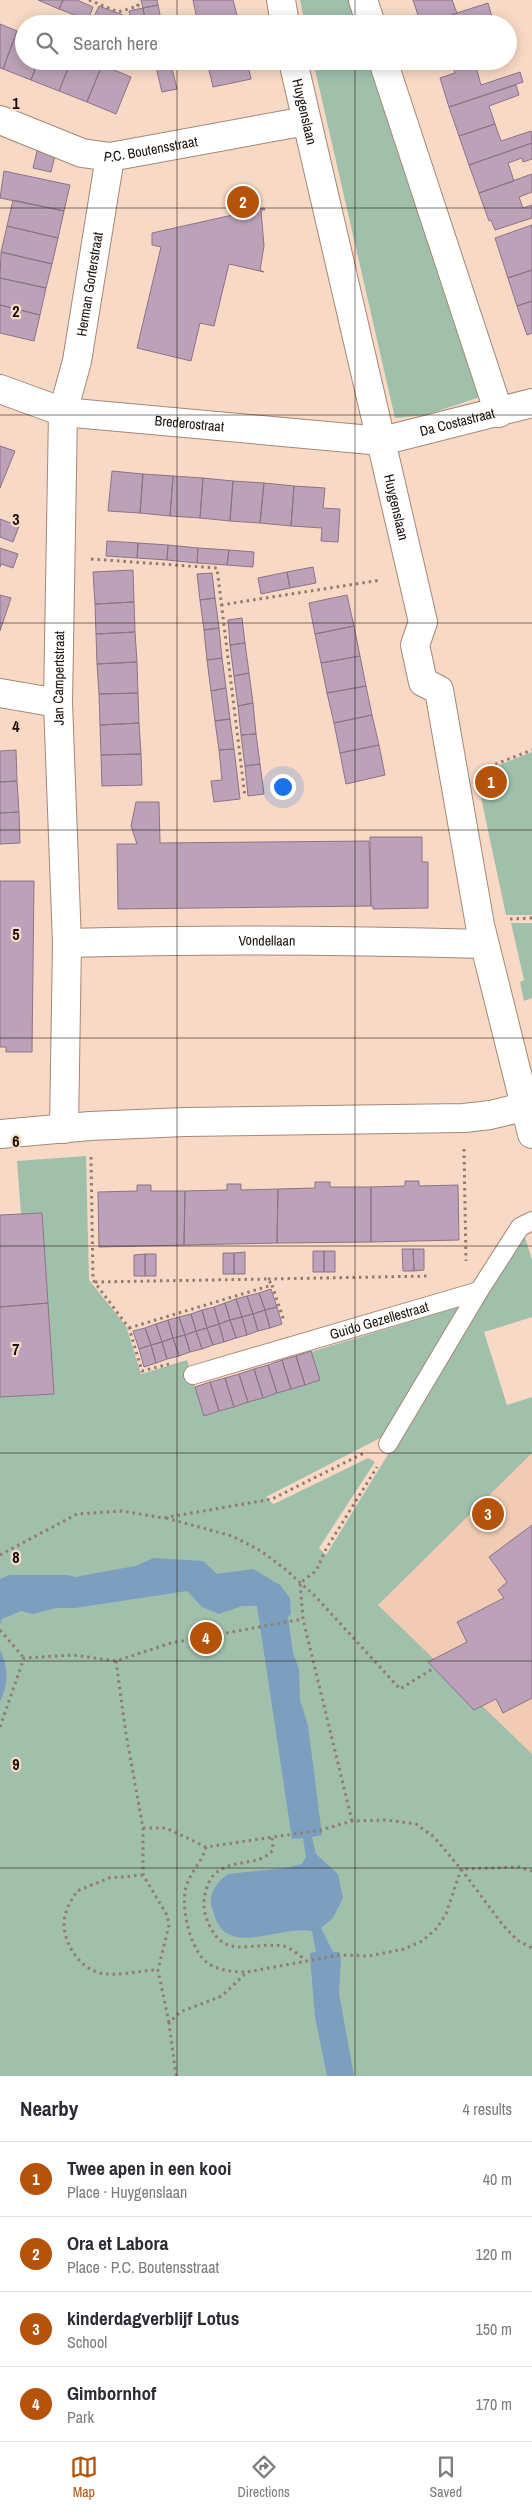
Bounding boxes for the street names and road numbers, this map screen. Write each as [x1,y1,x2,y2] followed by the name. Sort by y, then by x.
[288,77,321,146] street label: Huygenslaan
[103,132,199,166] street label: P.C. Boutensstraat
[72,231,107,338] street label: Herman Gorterstraat
[418,404,497,440] street label: Da Costastraat
[154,411,225,436] street label: Brederostraat
[380,472,413,542] street label: Huygenslaan
[49,631,68,726] street label: Jan Campertstraat
[239,931,295,950] street label: Vondellaan
[328,1297,431,1343] street label: Guido Gezellestraat

